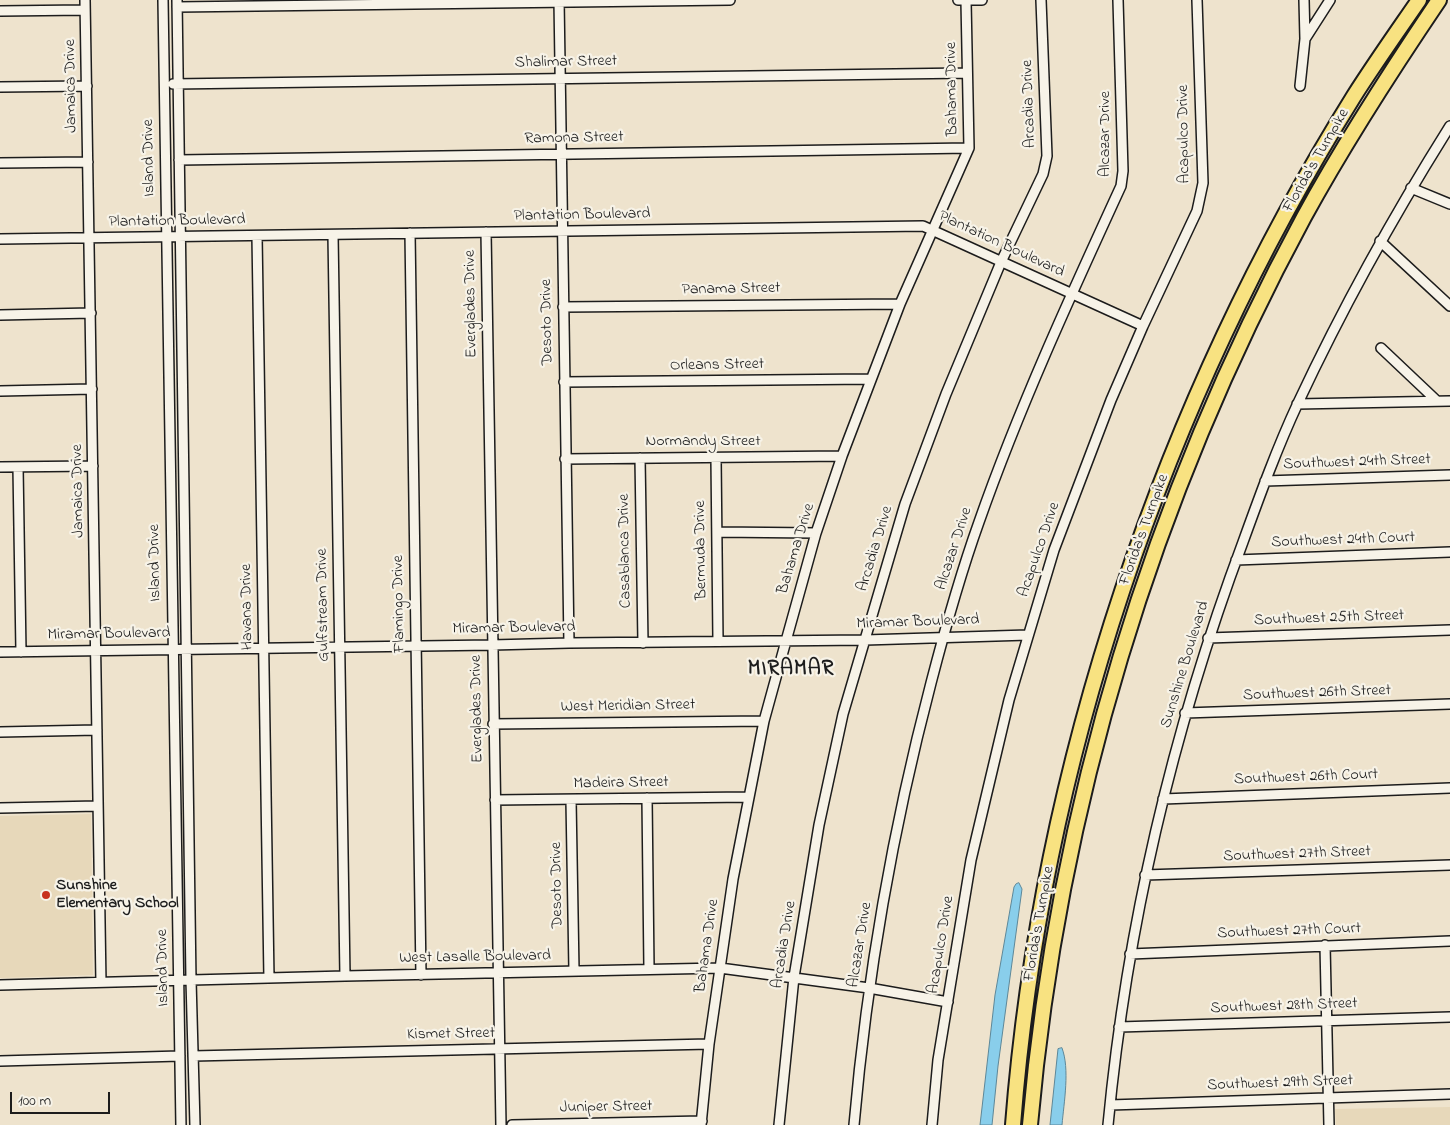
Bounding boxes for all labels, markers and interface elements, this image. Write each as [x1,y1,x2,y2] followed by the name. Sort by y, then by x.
[62,39,82,133] street label: Jamaica Drive
[943,42,963,136] street label: Bahama Drive
[515,53,617,73] street label: Shalimar Street
[1019,59,1041,149] street label: Arcadia Drive
[1175,84,1195,184] street label: Acapulco Drive
[1096,91,1116,177] street label: Alcazar Drive
[1280,106,1354,216] street label: Florida's Turnpike
[140,119,160,197] street label: Island Drive
[524,129,624,149] street label: Ramona Street
[513,205,651,227] street label: Plantation Boulevard
[935,207,1067,283] street label: Plantation Boulevard
[108,211,246,233] street label: Plantation Boulevard
[461,250,483,358] street label: Everglades Drive
[538,279,558,365] street label: Desoto Drive
[681,280,781,300] street label: Panama Street
[670,356,764,376] street label: Orleans Street
[645,432,761,452] street label: Normandy Street
[69,444,89,538] street label: Jamaica Drive
[1283,451,1431,475] street label: Southwest 24th Street
[1116,472,1174,588] street label: Florida's Turnpike
[615,494,637,608] street label: Casablanca Drive
[692,500,712,600] street label: Bermuda Drive
[1015,500,1065,600] street label: Acapulco Drive
[774,501,820,597] street label: Bahama Drive
[854,504,898,594] street label: Arcadia Drive
[933,505,977,593] street label: Alcazar Drive
[146,524,166,602] street label: Island Drive
[1271,529,1415,553] street label: Southwest 24th Court
[313,548,335,662] street label: Gulfstream Drive
[390,555,410,653] street label: Flamingo Drive
[238,563,258,651] street label: Havana Drive
[1158,599,1214,731] street label: Sunshine Boulevard
[1254,607,1404,631] street label: Southwest 25th Street
[856,611,980,635] street label: Miramar Boulevard
[452,618,576,640] street label: Miramar Boulevard
[47,624,171,646] street label: Miramar Boulevard
[467,655,489,763] street label: Everglades Drive
[747,658,835,684] district label: MIRAMAR
[1243,682,1391,706] street label: Southwest 26th Street
[561,696,695,718] street label: West Meridian Street
[1234,766,1378,790] street label: Southwest 26th Court
[573,774,669,794] street label: Madeira Street
[548,842,568,928] street label: Desoto Drive
[1223,843,1371,867] street label: Southwest 27th Street
[1020,865,1060,983] street label: Florida's Turnpike
[56,876,179,914] place label: Sunshine Elementary School
[40,889,52,901] marker: Sunshine Elementary School
[925,895,959,995] street label: Acapulco Drive
[692,898,724,994] street label: Bahama Drive
[769,900,801,990] street label: Arcadia Drive
[845,901,877,989] street label: Alcazar Drive
[1217,920,1361,944] street label: Southwest 27th Court
[154,929,174,1007] street label: Island Drive
[399,947,551,969] street label: West Lasalle Boulevard
[1210,995,1358,1019] street label: Southwest 28th Street
[407,1025,495,1045] street label: Kismet Street
[1207,1072,1353,1096] street label: Southwest 29th Street
[12,1082,112,1114] scale bar
[18,1090,51,1112] text: 100 m
[559,1098,653,1118] street label: Juniper Street

